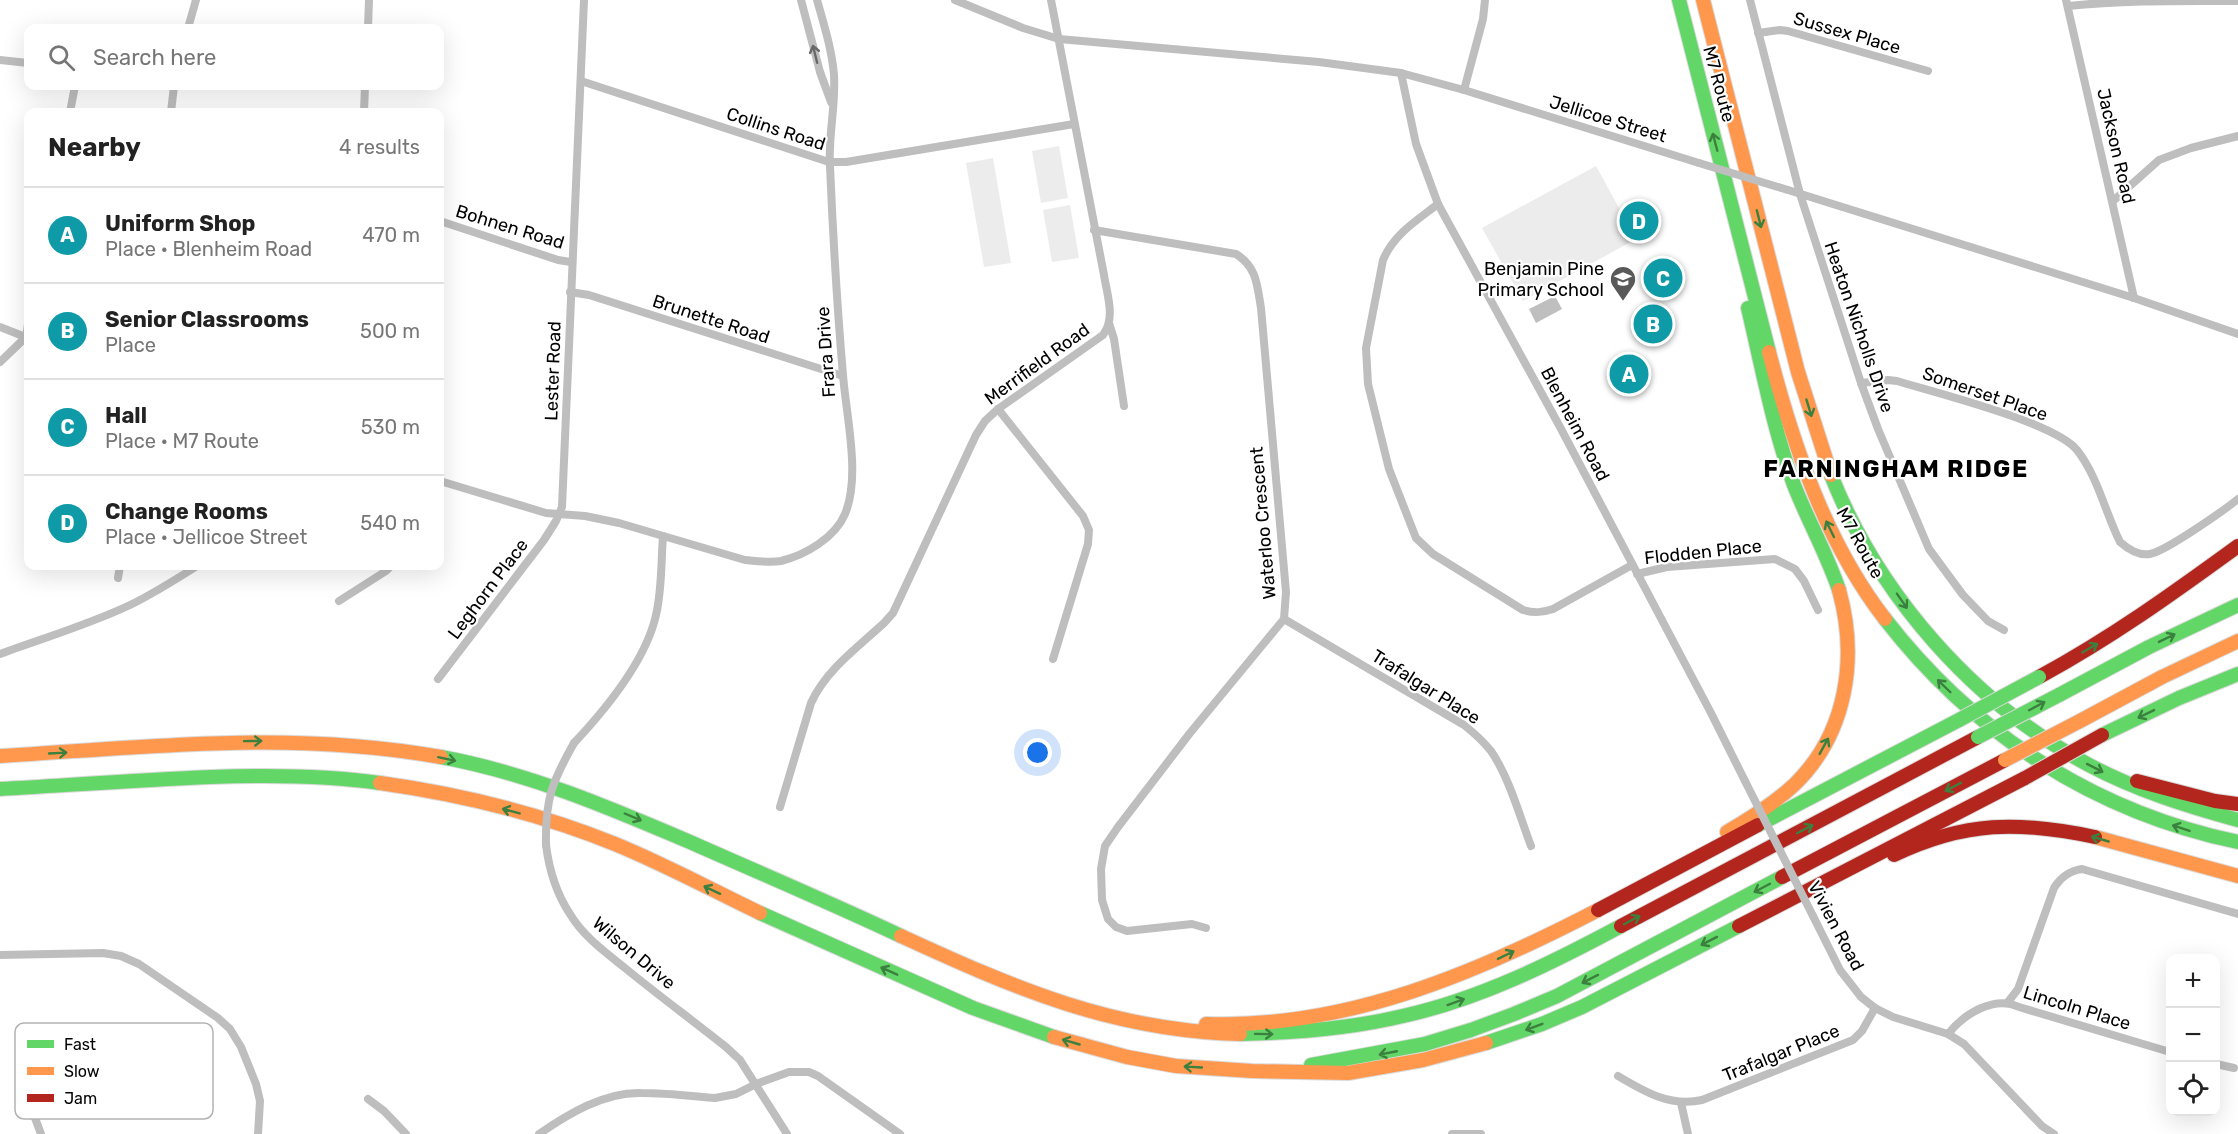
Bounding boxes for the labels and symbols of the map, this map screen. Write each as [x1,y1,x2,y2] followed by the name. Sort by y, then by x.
[1791,7,1903,59] street label: Sussex Place
[809,44,821,63] one-way arrow
[1698,44,1740,124] street label: M7 Route
[2092,86,2140,206] street label: Jackson Road
[1547,91,1669,147] street label: Jellicoe Street
[724,103,828,155] street label: Collins Road
[1709,133,1721,152] one-way arrow
[1620,198,1658,244] pin: D
[453,200,567,254] street label: Bohnen Road
[1754,210,1766,229] one-way arrow
[1819,239,1899,415] street label: Heaton Nicholls Drive
[1644,256,1682,300] pin: C
[1477,258,1604,301] place label: Benjamin Pine Primary School
[1608,264,1638,302] school or university icon: Benjamin Pine Primary School
[650,290,772,348] street label: Brunette Road
[1634,302,1672,346] pin: B
[812,306,840,398] street label: Frara Drive
[980,319,1094,409] street label: Merrifield Road
[540,321,566,421] street label: Lester Road
[1610,352,1648,397] pin: A
[1919,362,2051,426] street label: Somerset Place
[1536,363,1614,485] street label: Blenheim Road
[1804,398,1815,417] one-way arrow
[1245,446,1281,600] street label: Waterloo Crescent
[1763,455,2029,483] district label: FARNINGHAM RIDGE
[1831,504,1889,582] street label: M7 Route
[1824,521,1836,539] one-way arrow
[443,534,533,644] street label: Leghorn Place
[1643,535,1763,569] street label: Flodden Place
[1896,592,1908,609] one-way arrow
[2157,632,2175,643] one-way arrow
[2081,642,2098,654] one-way arrow
[1368,645,1484,729] street label: Trafalgar Place
[1937,679,1952,693] one-way arrow
[2028,700,2046,711] one-way arrow
[2137,709,2155,720] one-way arrow
[243,735,263,747] one-way arrow
[1023,738,1052,767] your location
[1818,738,1830,755] one-way arrow
[48,747,68,758] one-way arrow
[437,754,456,765] one-way arrow
[2086,763,2104,774] one-way arrow
[1945,782,1963,794] one-way arrow
[502,804,521,816] one-way arrow
[623,812,641,823] one-way arrow
[2172,822,2191,833] one-way arrow
[1796,823,1813,835] one-way arrow
[2091,833,2110,844] one-way arrow
[1803,877,1869,975] street label: Vivien Road
[703,883,721,895] one-way arrow
[1754,883,1772,894] one-way arrow
[588,912,680,994] street label: Wilson Drive
[1623,914,1641,925] one-way arrow
[1700,936,1718,948] one-way arrow
[1497,949,1515,961] one-way arrow
[881,965,899,976] one-way arrow
[1581,974,1599,985] one-way arrow
[2021,981,2133,1035] street label: Lincoln Place
[1446,995,1464,1006] one-way arrow
[1719,1020,1843,1086] street label: Trafalgar Place
[1525,1022,1544,1033] one-way arrow
[15,1023,213,1119] legend
[1254,1028,1274,1040] one-way arrow
[64,1035,96,1054] text: Fast
[1062,1035,1081,1047] one-way arrow
[1378,1047,1397,1059] one-way arrow
[64,1062,100,1081] text: Slow
[1184,1062,1204,1073] one-way arrow
[64,1089,97,1108] text: Jam

